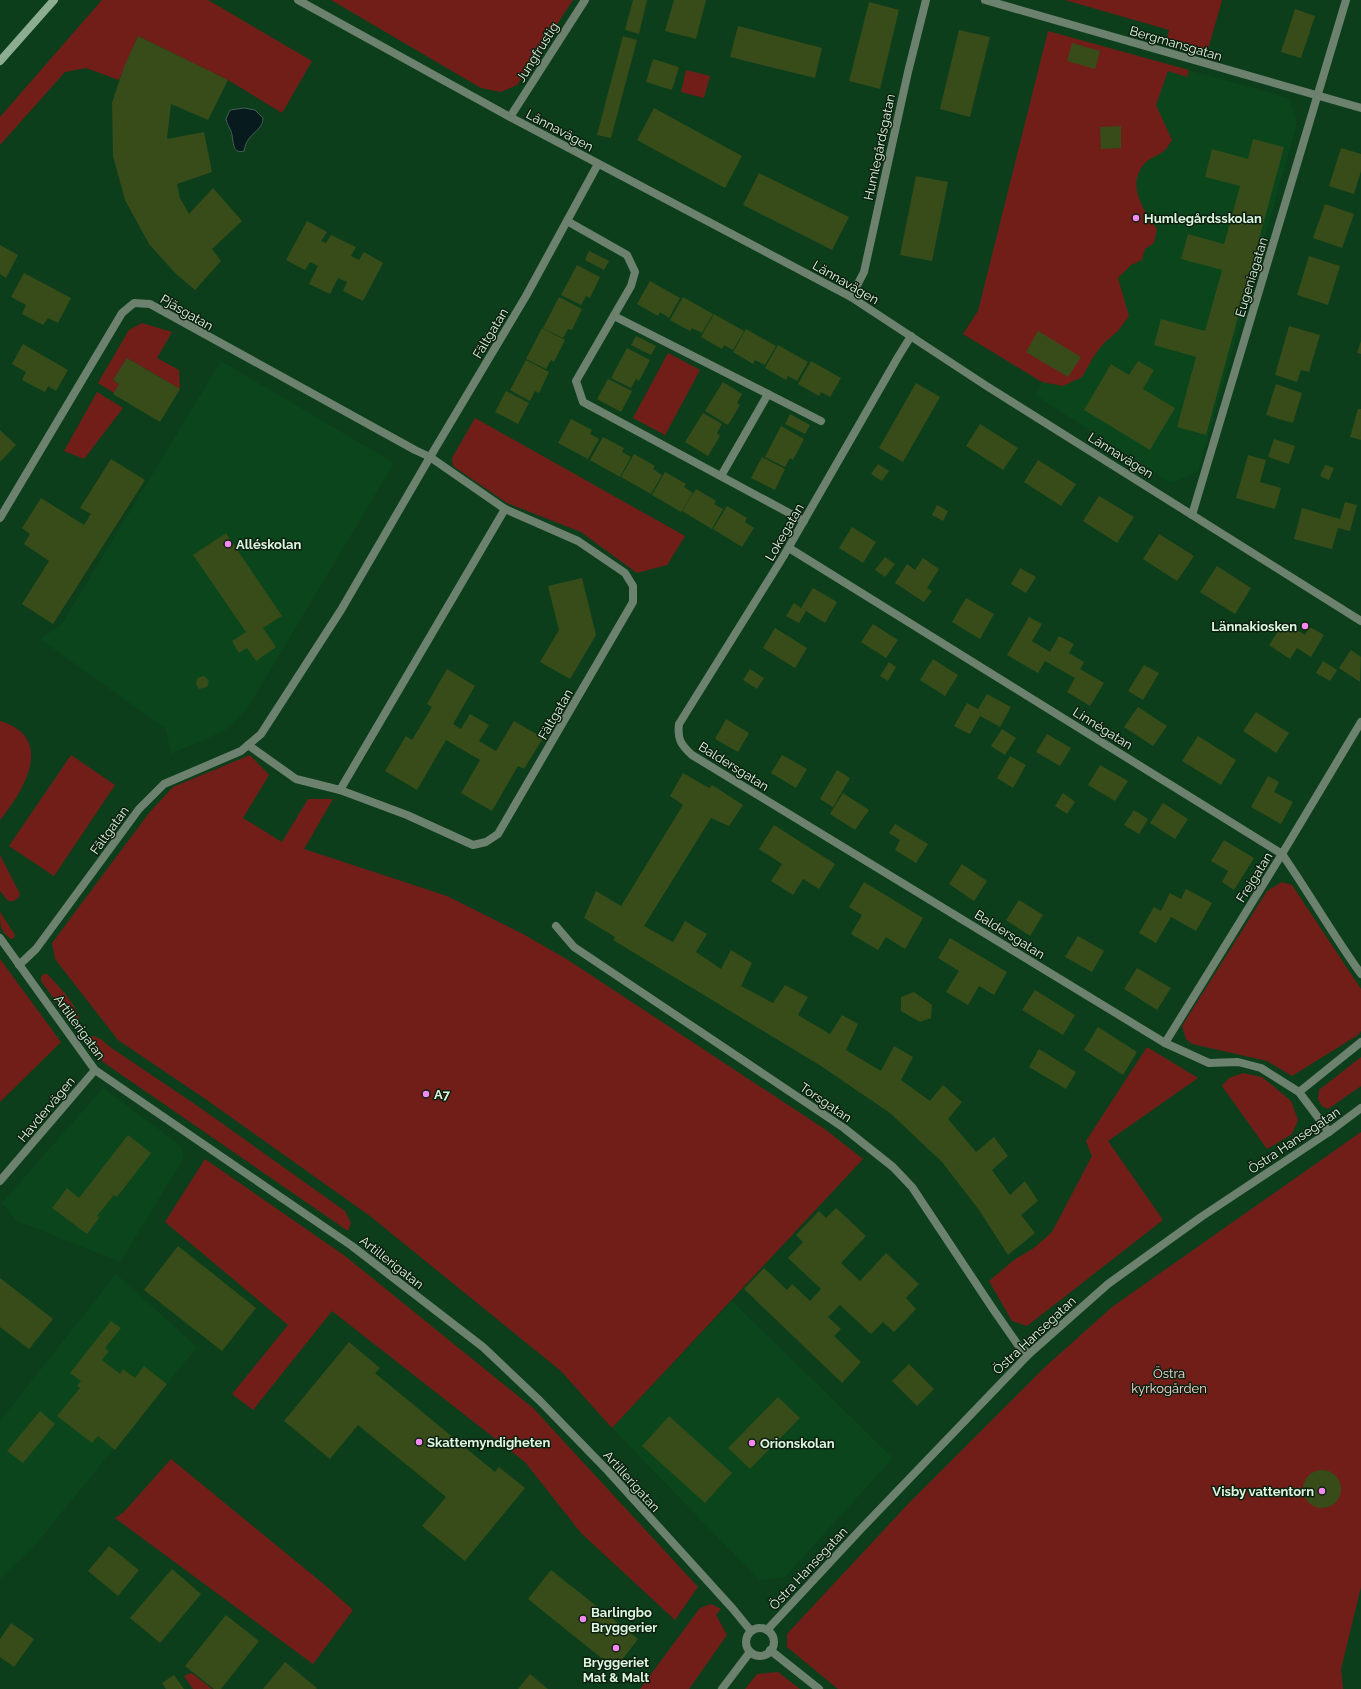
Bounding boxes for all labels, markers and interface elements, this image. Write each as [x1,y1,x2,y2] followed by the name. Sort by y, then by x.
[513,20,562,85] street label: Jungfrustig
[1128,23,1224,64] street label: Bergmansgatan
[861,93,898,202] street label: Humlegårdsgatan
[524,106,596,154] street label: Lännavägen
[1144,211,1262,226] place label: Humlegårdsskolan
[1131,213,1141,223] marker: Humlegårdsskolan
[1232,235,1271,319] street label: Eugeniagatan
[810,257,881,307] street label: Lännavägen
[158,291,216,334] street label: Pjäsgatan
[470,305,511,361] street label: Fältgatan
[1085,430,1156,481] street label: Lännavägen
[762,501,807,563] street label: Lokegatan
[236,537,302,552] place label: Alléskolan
[223,539,233,549] marker: Alléskolan
[1211,619,1297,634] place label: Lännakiosken
[1300,621,1310,631] marker: Lännakiosken
[535,686,576,742] street label: Fältgatan
[1070,704,1135,753] street label: Linnégatan
[696,739,772,794] street label: Baldersgatan
[87,803,132,857] street label: Fältgatan
[1233,849,1276,905] street label: Frejgatan
[972,907,1048,962] street label: Baldersgatan
[51,992,108,1063] street label: Artillerigatan
[15,1074,78,1145] street label: Havdervägen
[797,1080,854,1125] street label: Torsgatan
[434,1087,451,1102] place label: A7
[421,1089,431,1099] marker: A7
[1245,1103,1343,1177] street label: Östra Hansegatan
[357,1233,427,1292] street label: Artillerigatan
[989,1292,1079,1378] street label: Östra Hansegatan
[1131,1365,1207,1396] park label: Östra kyrkogården
[427,1435,550,1450] place label: Skattemyndigheten
[760,1436,835,1451] place label: Orionskolan
[414,1437,424,1447] marker: Skattemyndigheten
[747,1438,757,1448] marker: Orionskolan
[600,1448,663,1515] street label: Artillerigatan
[1212,1484,1314,1499] place label: Visby vattentorn
[1317,1486,1327,1496] marker: Visby vattentorn
[765,1523,851,1613] street label: Östra Hansegatan
[591,1605,657,1635] place label: Barlingbo Bryggerier
[578,1614,588,1624] marker: Barlingbo Bryggerier
[611,1643,621,1653] marker: Bryggeriet Mat & Malt
[583,1655,649,1685] place label: Bryggeriet Mat & Malt

